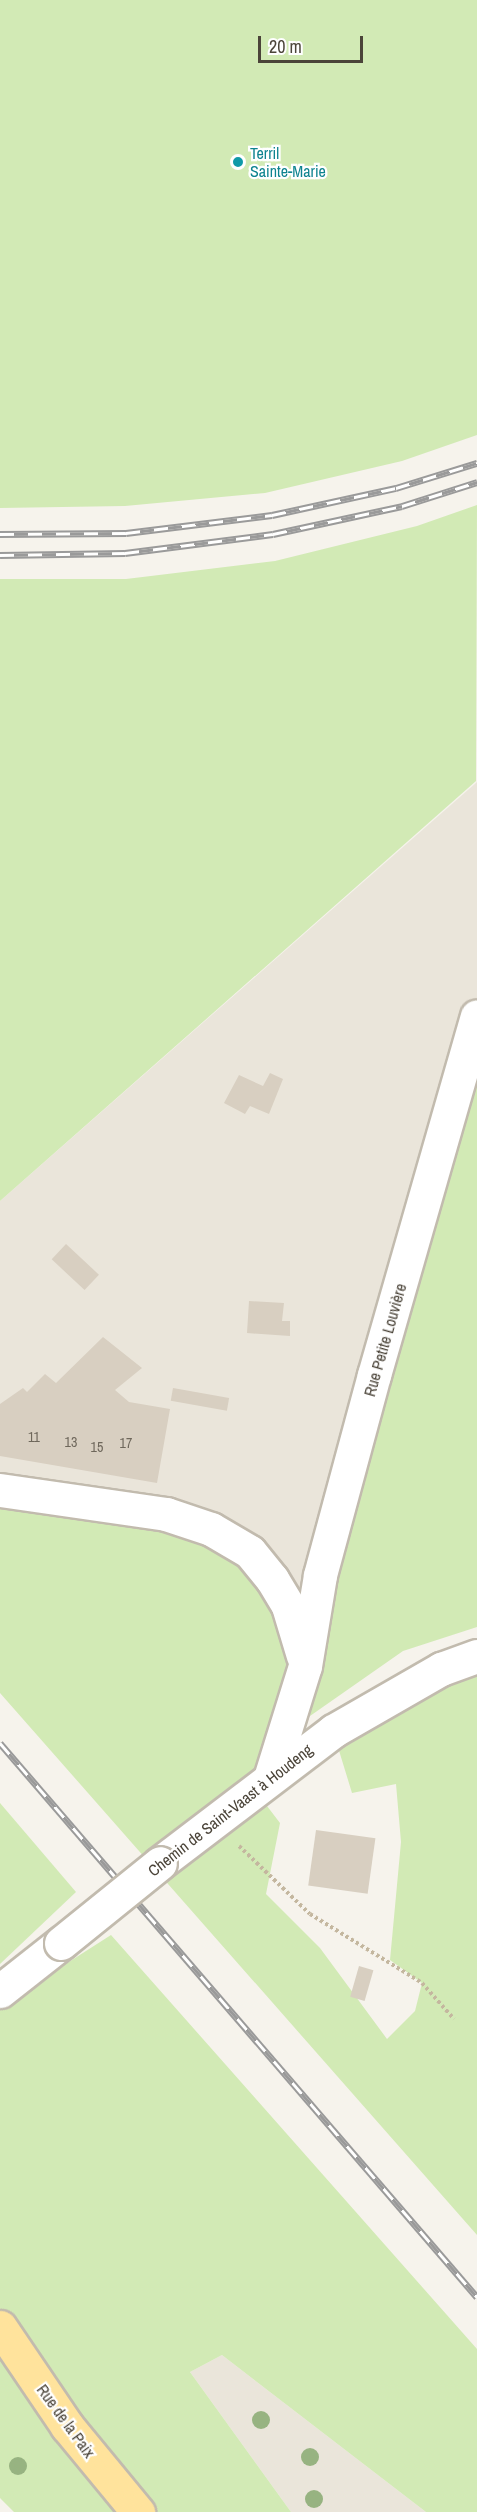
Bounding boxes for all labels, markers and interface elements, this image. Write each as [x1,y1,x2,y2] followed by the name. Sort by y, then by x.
[261,24,366,62] scale bar
[269,34,302,59] text: 20 m
[250,143,326,181] place label: Terril Sainte-Marie
[231,155,245,169] marker: Terril Sainte-Marie
[360,1281,410,1399] street label: Rue Petite Louvière
[28,1429,40,1445] house number: 11
[65,1434,77,1450] house number: 13
[120,1435,132,1451] house number: 17
[91,1439,103,1455] house number: 15
[144,1740,316,1880] street label: Chemin de Saint-Vaast à Houdeng
[33,2381,99,2461] street label: Rue de la Paix

